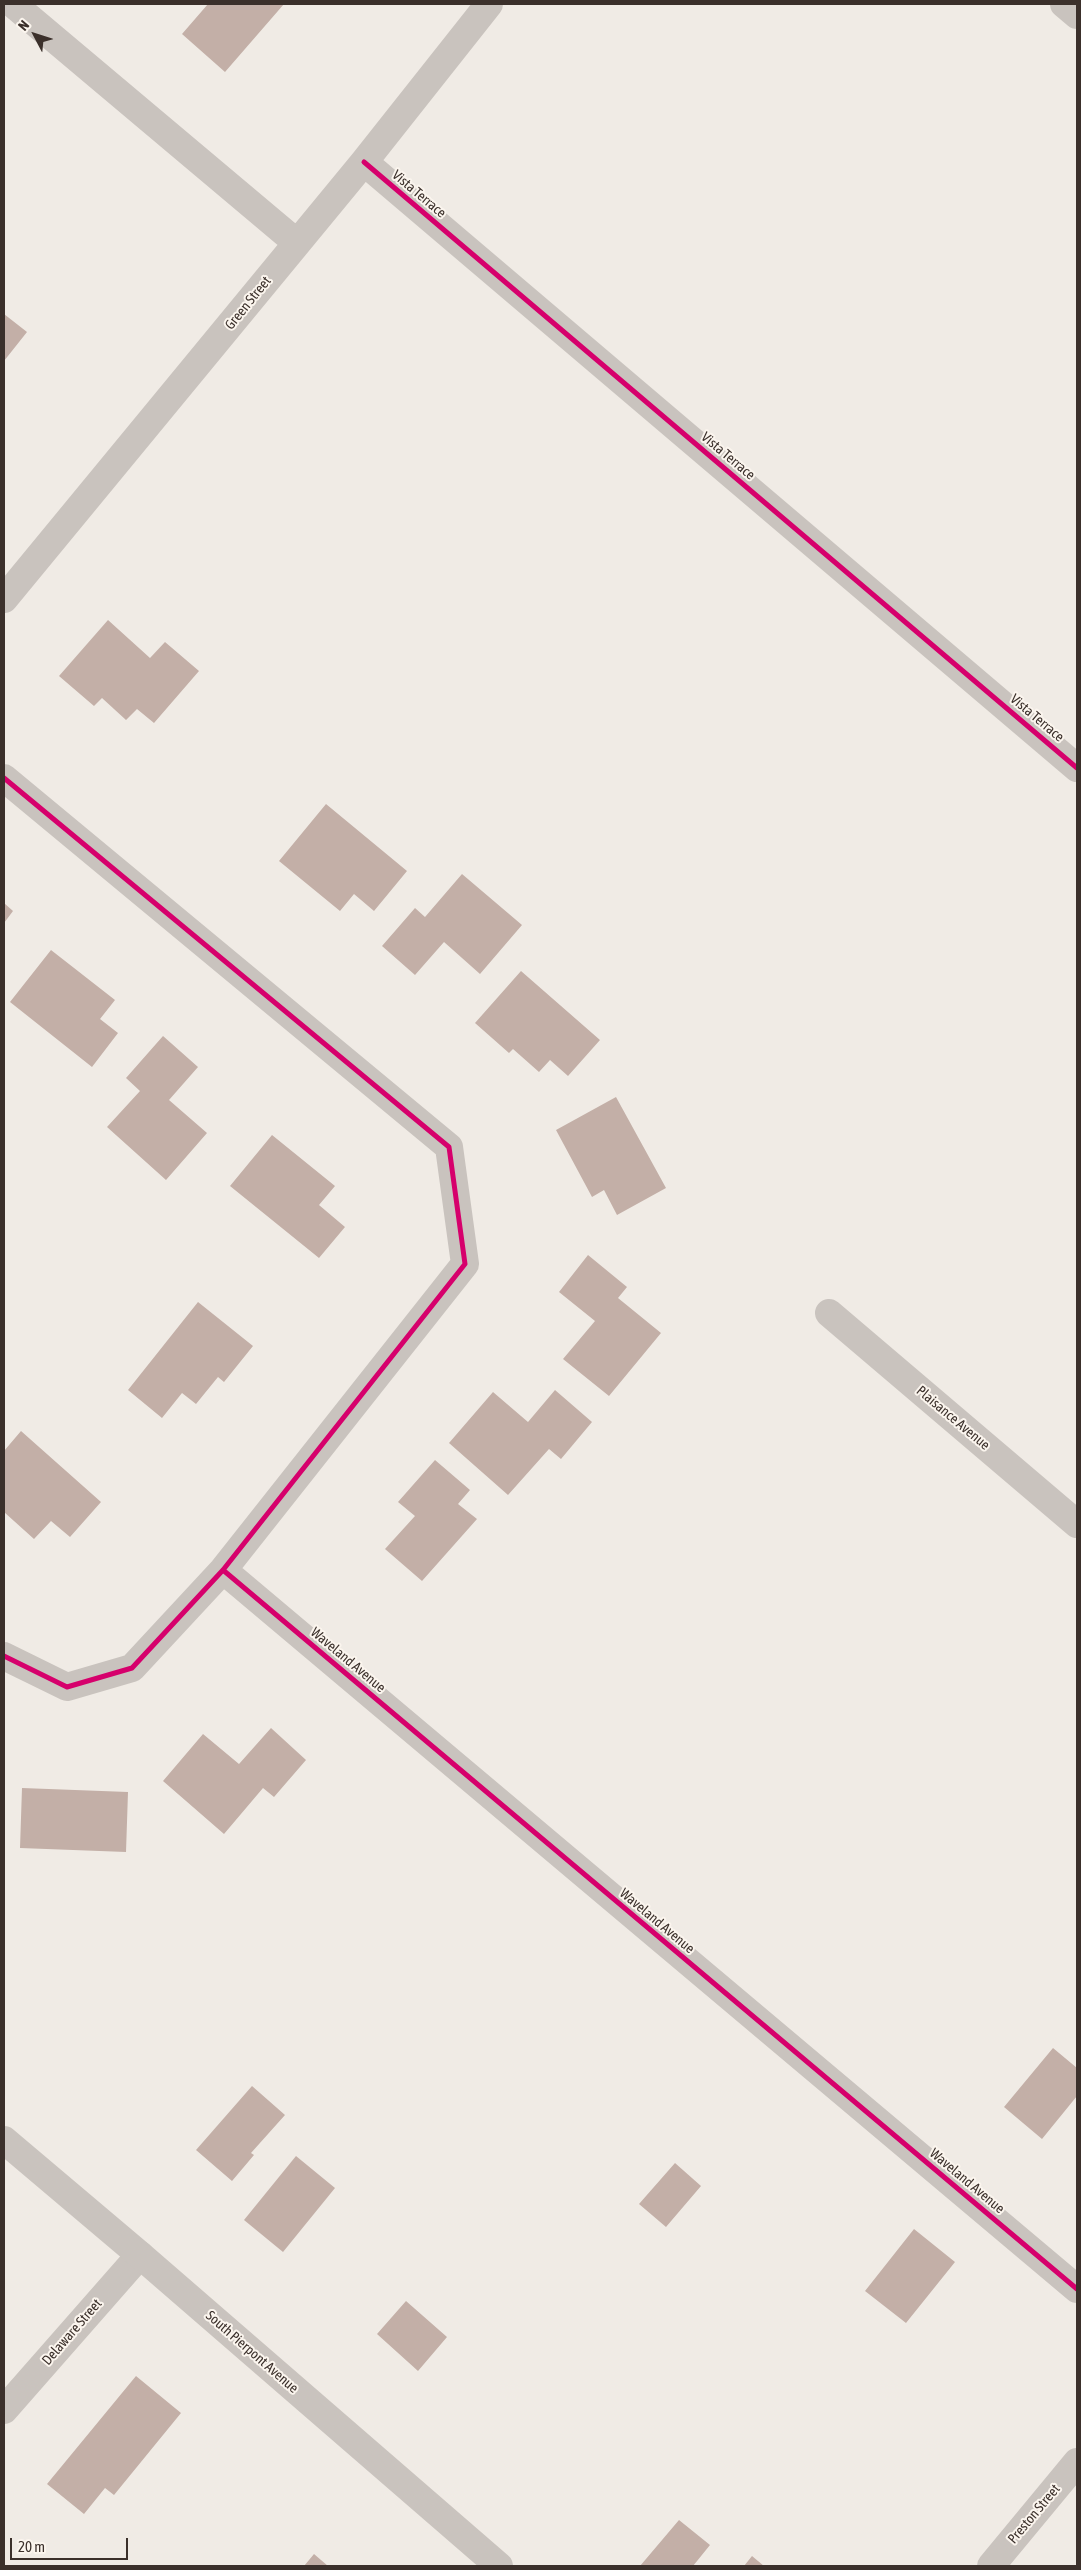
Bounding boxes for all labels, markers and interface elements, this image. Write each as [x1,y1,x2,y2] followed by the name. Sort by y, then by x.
[10,10,60,60] north arrow
[15,17,32,34] text: N
[389,167,449,221] street label: Vista Terrace
[221,273,275,333] street label: Green Street
[698,429,758,483] street label: Vista Terrace
[1007,691,1067,745] street label: Vista Terrace
[913,1382,993,1454] street label: Plaisance Avenue
[307,1624,389,1696] street label: Waveland Avenue
[616,1885,698,1957] street label: Waveland Avenue
[926,2145,1008,2217] street label: Waveland Avenue
[39,2295,105,2369] street label: Delaware Street
[202,2307,302,2397] street label: South Pierpont Avenue
[1004,2481,1064,2547] street label: Preston Street
[12,2528,130,2560] scale bar
[18,2538,45,2555] text: 20 m

